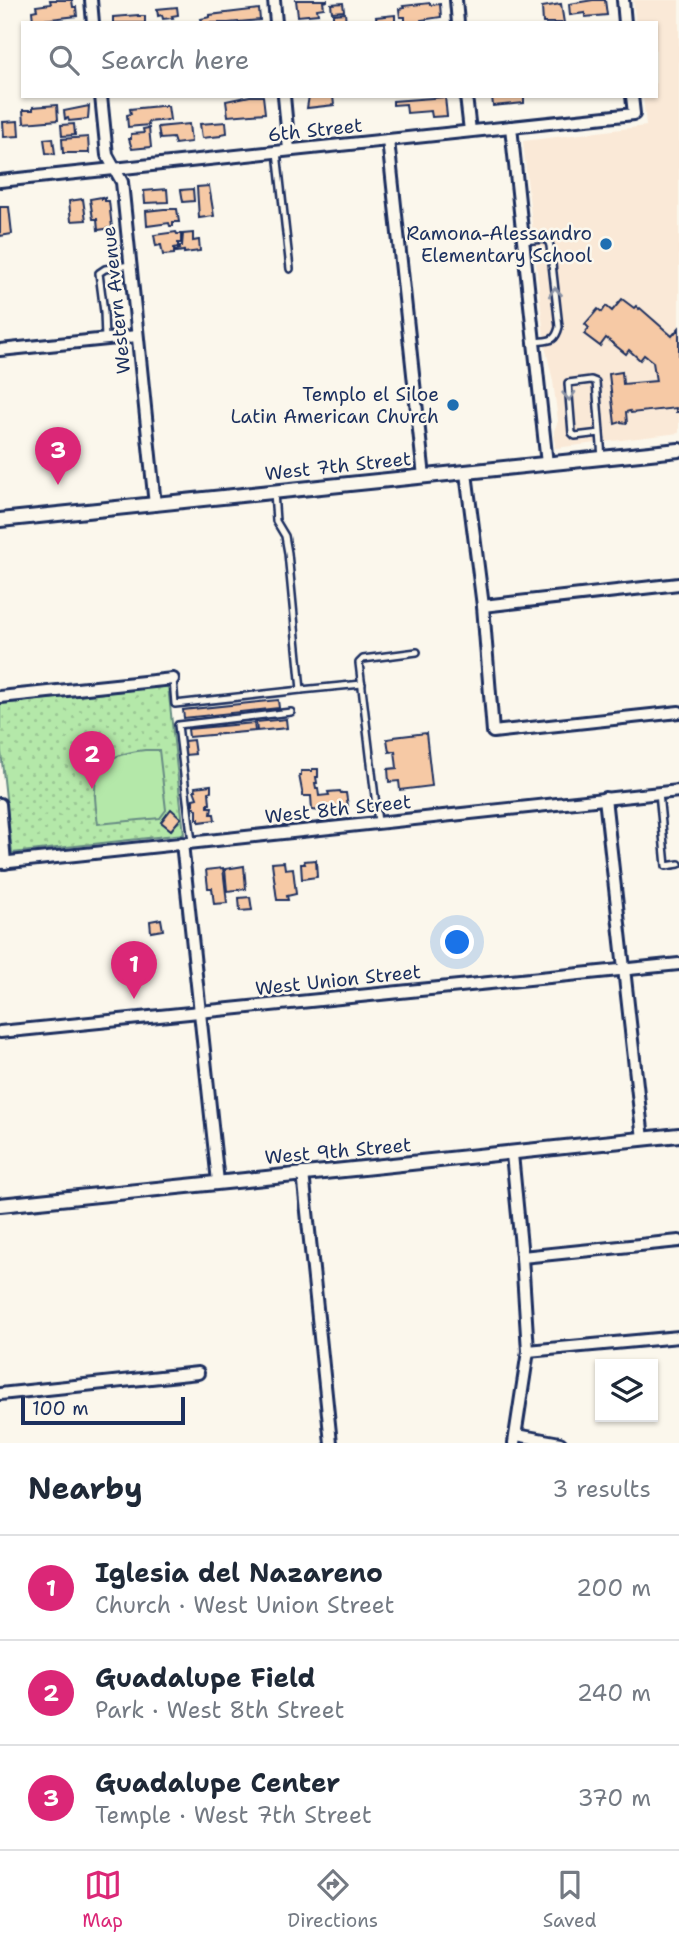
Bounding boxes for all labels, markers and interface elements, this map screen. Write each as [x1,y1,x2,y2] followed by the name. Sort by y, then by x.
[21,21,658,98] search box
[45,41,83,79] icon: search
[101,42,250,77] text: Search here
[266,113,364,147] street label: 6th Street
[406,221,592,268] place label: Ramona-Alessandro Elementary School
[96,225,136,375] street label: Western Avenue
[598,236,614,252] marker: Ramona-Alessandro Elementary School
[548,286,563,297] one-way arrow
[230,382,439,429] place label: Templo el Siloe Latin American Church
[561,391,576,402] one-way arrow
[445,397,461,413] marker: Templo el Siloe Latin American Church
[35,427,81,485] pin: 3
[264,446,412,486] street label: West 7th Street
[69,731,115,789] pin: 2
[264,789,412,829] street label: West 8th Street
[440,925,474,959] your location
[111,941,157,999] pin: 1
[254,959,422,1001] street label: West Union Street
[264,1132,412,1170] street label: West 9th Street
[595,1359,658,1422] map controls
[595,1359,658,1422] button: layers
[21,1394,186,1426] scale bar
[32,1396,89,1421] text: 100 m
[28,1468,143,1509] text: Nearby
[552,1474,651,1504] text: 3 results
[95,1555,383,1590] text: Iglesia del Nazareno
[46,1573,56,1603] text: 1
[576,1573,651,1603] text: 200 m
[95,1590,395,1620] text: Church · West Union Street
[95,1660,316,1695] text: Guadalupe Field
[43,1678,59,1708] text: 2
[577,1678,651,1708] text: 240 m
[95,1695,345,1725] text: Park · West 8th Street
[95,1765,340,1800] text: Guadalupe Center
[43,1783,59,1813] text: 3
[578,1783,651,1813] text: 370 m
[95,1800,372,1830] text: Temple · West 7th Street
[82,1866,123,1933] tab: Map
[288,1866,378,1933] tab: Directions
[543,1866,597,1933] tab: Saved

